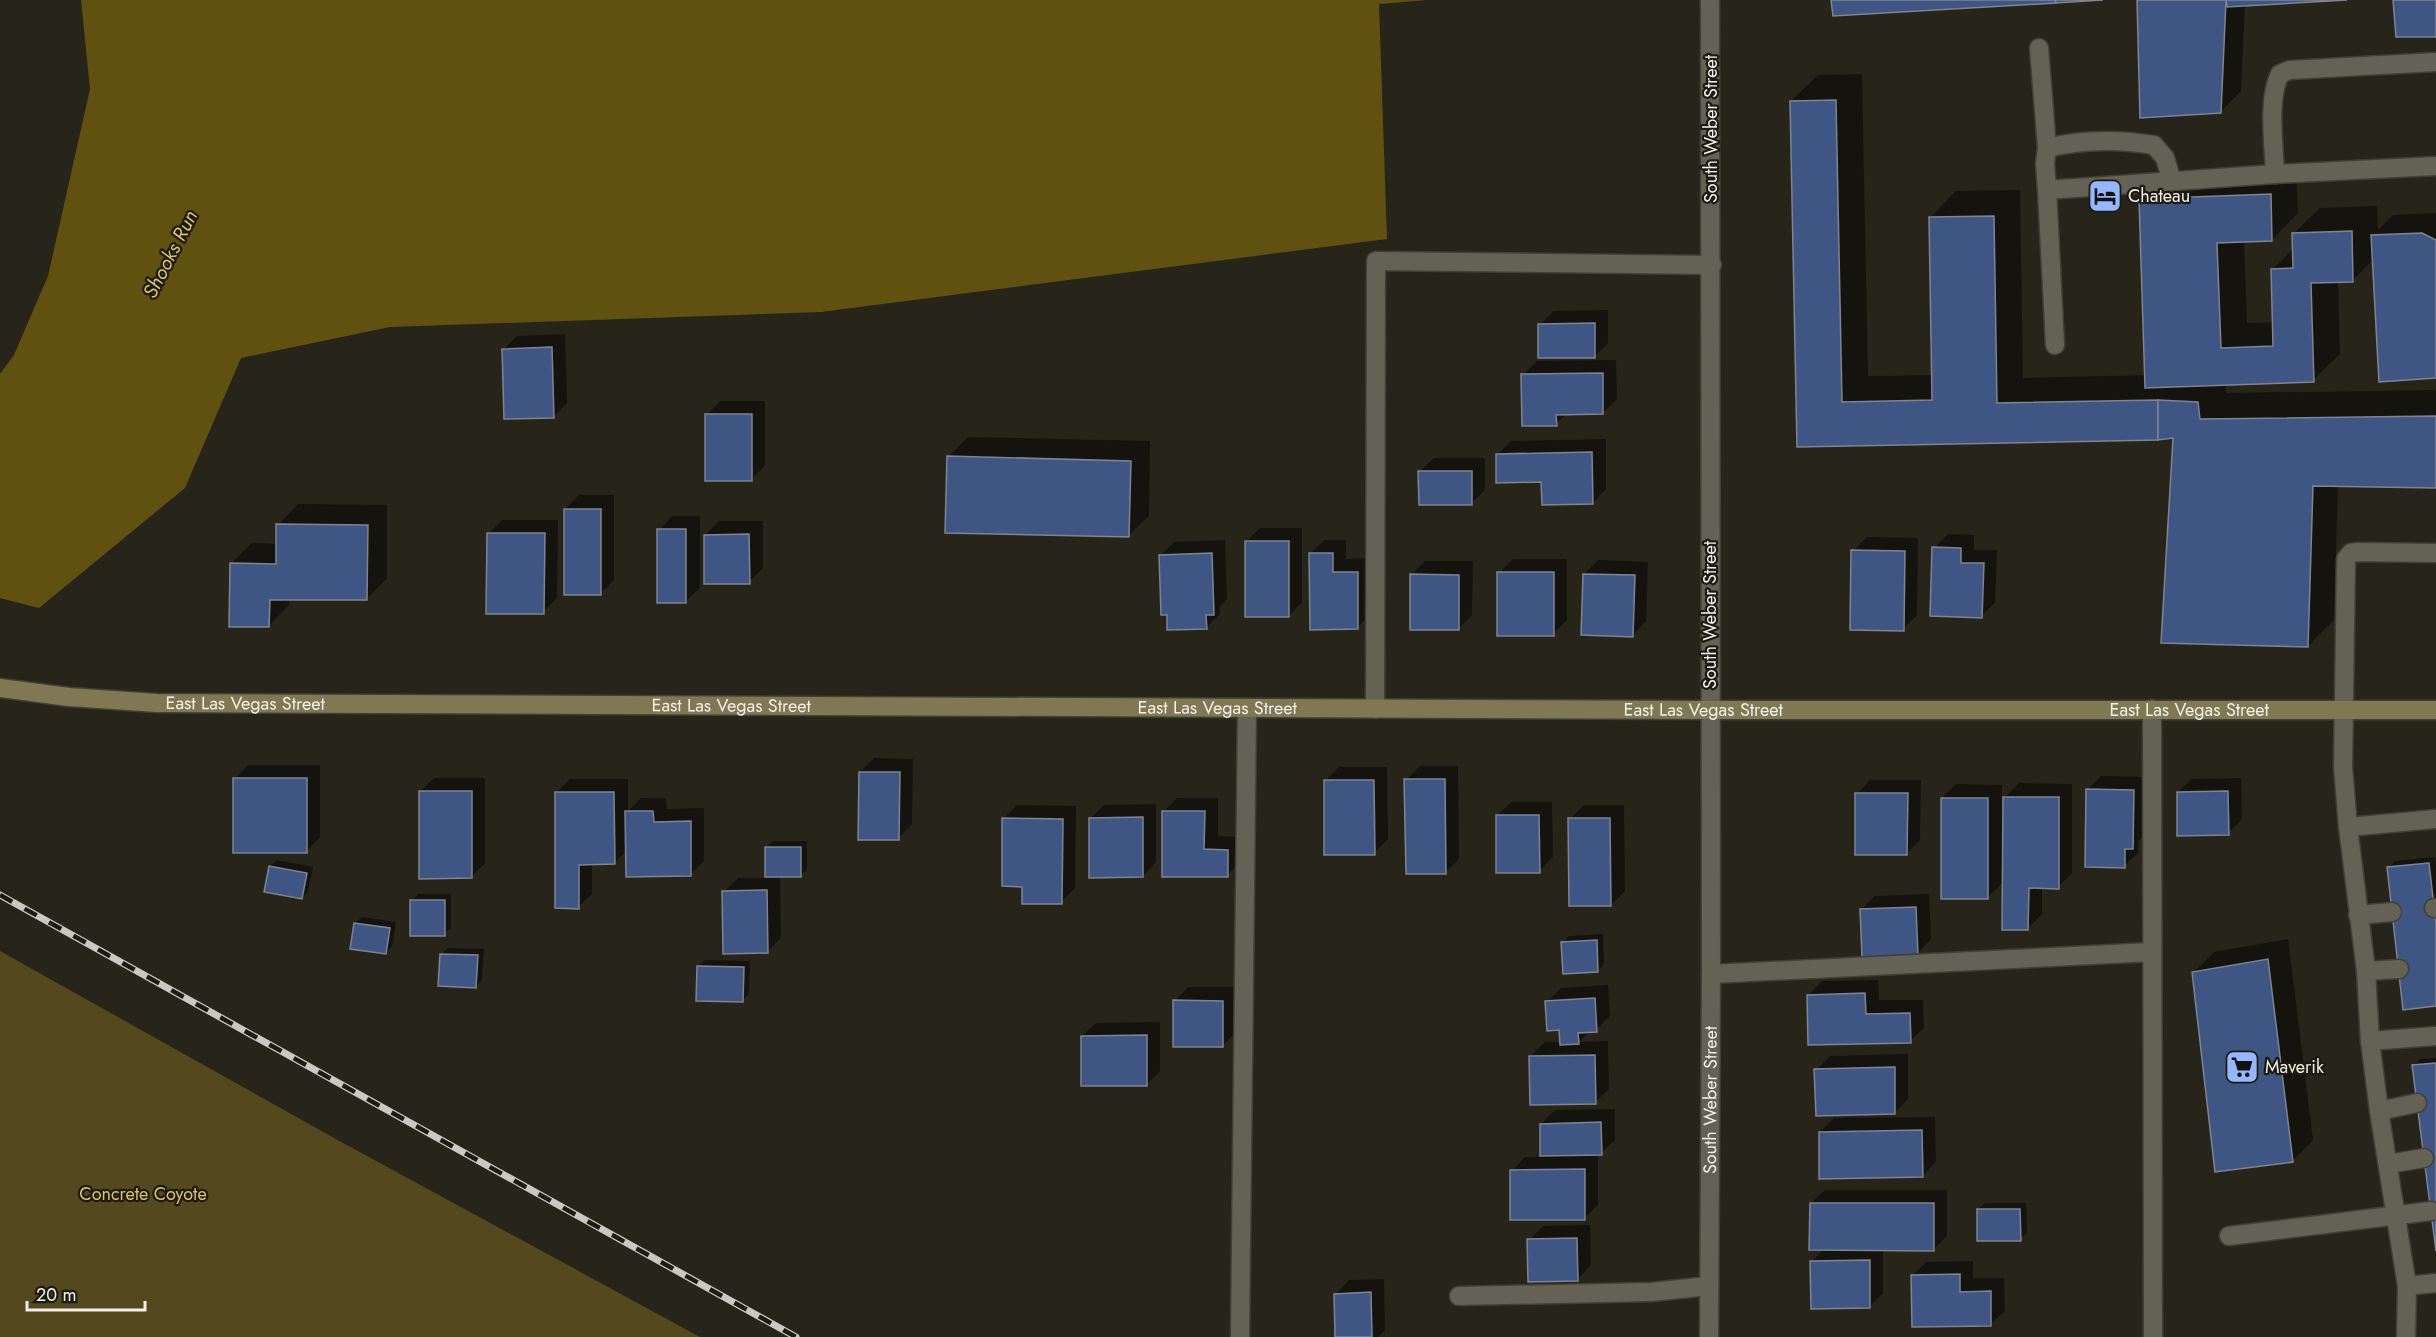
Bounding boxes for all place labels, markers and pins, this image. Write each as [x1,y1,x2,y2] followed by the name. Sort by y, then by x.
[2087,178,2123,214] hotel icon: Chateau
[2128,183,2190,209] place label: Chateau
[2224,1049,2260,1085] supermarket icon: Maverik
[2265,1054,2324,1080] place label: Maverik

